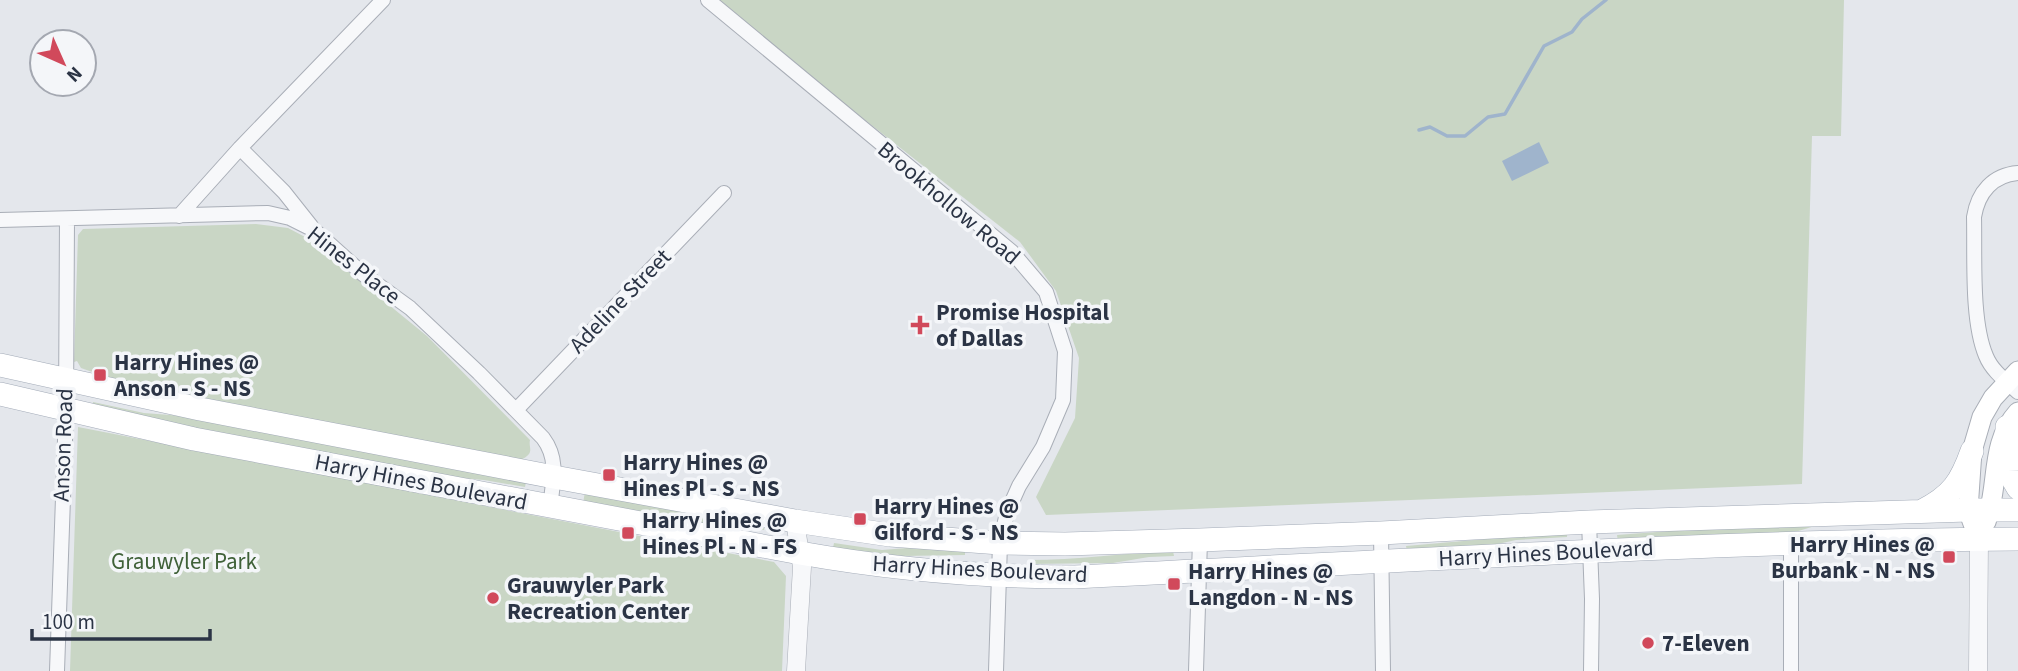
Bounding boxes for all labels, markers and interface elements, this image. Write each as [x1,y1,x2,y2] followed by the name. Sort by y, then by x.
[28,28,98,98] north arrow
[60,60,88,88] text: N
[871,133,1027,273] street label: Brookhollow Road
[300,218,408,312] street label: Hines Place
[561,241,679,361] street label: Adeline Street
[936,296,1109,355] place label: Promise Hospital of Dallas
[910,315,930,335] marker: Promise Hospital of Dallas
[113,346,259,405] place label: Harry Hines @ Anson - S - NS
[92,367,108,383] marker: Harry Hines @ Anson - S - NS
[45,388,81,502] street label: Anson Road
[312,445,530,519] street label: Harry Hines Boulevard
[623,446,780,505] place label: Harry Hines @ Hines Pl - S - NS
[601,467,617,483] marker: Harry Hines @ Hines Pl - S - NS
[874,490,1019,549] place label: Harry Hines @ Gilford - S - NS
[642,504,797,563] place label: Harry Hines @ Hines Pl - N - FS
[852,511,868,527] marker: Harry Hines @ Gilford - S - NS
[620,525,636,541] marker: Harry Hines @ Hines Pl - N - FS
[1771,528,1935,587] place label: Harry Hines @ Burbank - N - NS
[1437,531,1655,575] street label: Harry Hines Boulevard
[111,545,258,578] park label: Grauwyler Park
[871,547,1089,591] street label: Harry Hines Boulevard
[1941,549,1957,565] marker: Harry Hines @ Burbank - N - NS
[1188,555,1353,614] place label: Harry Hines @ Langdon - N - NS
[507,569,690,628] place label: Grauwyler Park Recreation Center
[1166,576,1182,592] marker: Harry Hines @ Langdon - N - NS
[485,590,501,606] marker: Grauwyler Park Recreation Center
[32,598,210,642] scale bar
[42,607,95,637] text: 100 m
[1662,627,1750,660] place label: 7-Eleven
[1640,635,1656,651] marker: 7-Eleven

